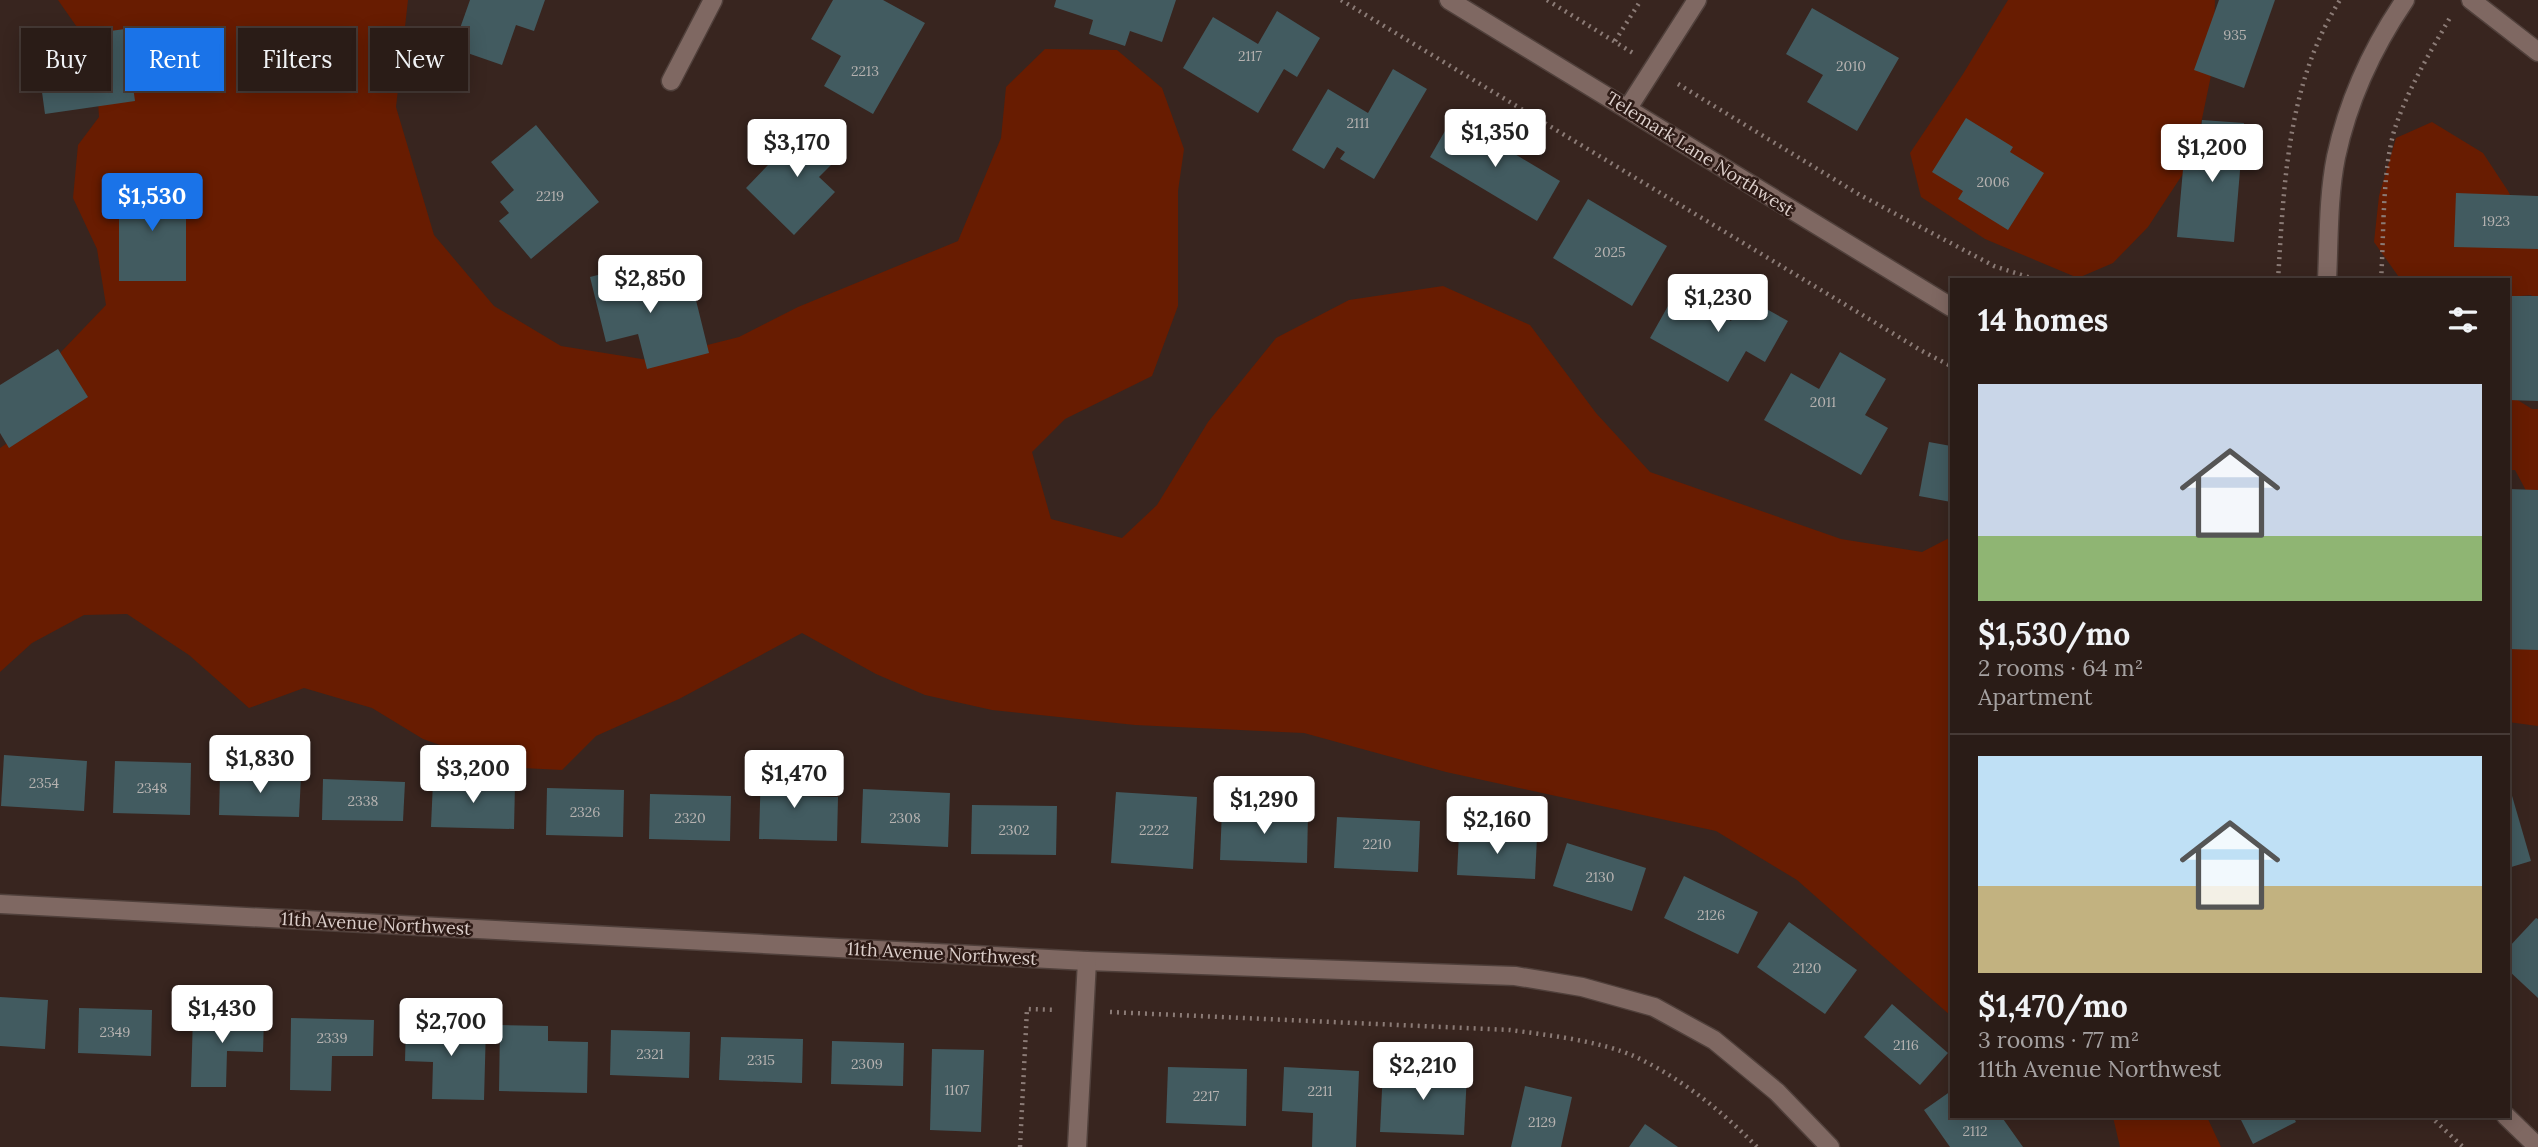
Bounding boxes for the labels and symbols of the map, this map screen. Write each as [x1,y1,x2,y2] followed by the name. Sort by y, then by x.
[2223,26,2247,44] house number: 935
[1238,47,1263,65] house number: 2117
[1836,57,1866,75] house number: 2010
[851,62,879,80] house number: 2213
[1602,86,1798,221] street label: Telemark Lane Northwest
[1438,110,1552,169] pin: $1,350
[1347,114,1369,132] house number: 2111
[740,120,854,179] pin: $3,170
[2155,124,2269,184] pin: $1,200
[1977,173,2010,191] house number: 2006
[95,174,209,233] pin: $1,530
[536,187,564,205] house number: 2219
[2482,212,2510,230] house number: 1923
[1594,243,1626,261] house number: 2025
[593,256,707,315] pin: $2,850
[1661,274,1775,334] pin: $1,230
[1810,393,1836,411] house number: 2011
[203,736,317,795] pin: $1,830
[416,746,530,805] pin: $3,200
[737,750,851,810] pin: $1,470
[29,774,60,792] house number: 2354
[1207,776,1321,836] pin: $1,290
[137,779,167,797] house number: 2348
[348,792,379,810] house number: 2338
[1440,796,1554,856] pin: $2,160
[570,803,600,821] house number: 2326
[674,809,706,827] house number: 2320
[889,809,921,827] house number: 2308
[998,821,1030,839] house number: 2302
[1139,821,1169,839] house number: 2222
[1363,835,1391,853] house number: 2210
[1585,868,1615,886] house number: 2130
[1697,906,1725,924] house number: 2126
[280,907,472,940] street label: 11th Avenue Northwest
[846,937,1038,970] street label: 11th Avenue Northwest
[1793,959,1821,977] house number: 2120
[165,986,279,1045] pin: $1,430
[394,998,508,1058] pin: $2,700
[100,1023,130,1041] house number: 2349
[317,1029,348,1047] house number: 2339
[1893,1036,1919,1054] house number: 2116
[1366,1042,1480,1102] pin: $2,210
[636,1045,664,1063] house number: 2321
[747,1051,775,1069] house number: 2315
[851,1055,883,1073] house number: 2309
[944,1081,970,1099] house number: 1107
[1307,1082,1333,1100] house number: 2211
[1193,1087,1220,1105] house number: 2217
[1528,1113,1556,1131] house number: 2129
[1962,1122,1988,1140] house number: 2112

